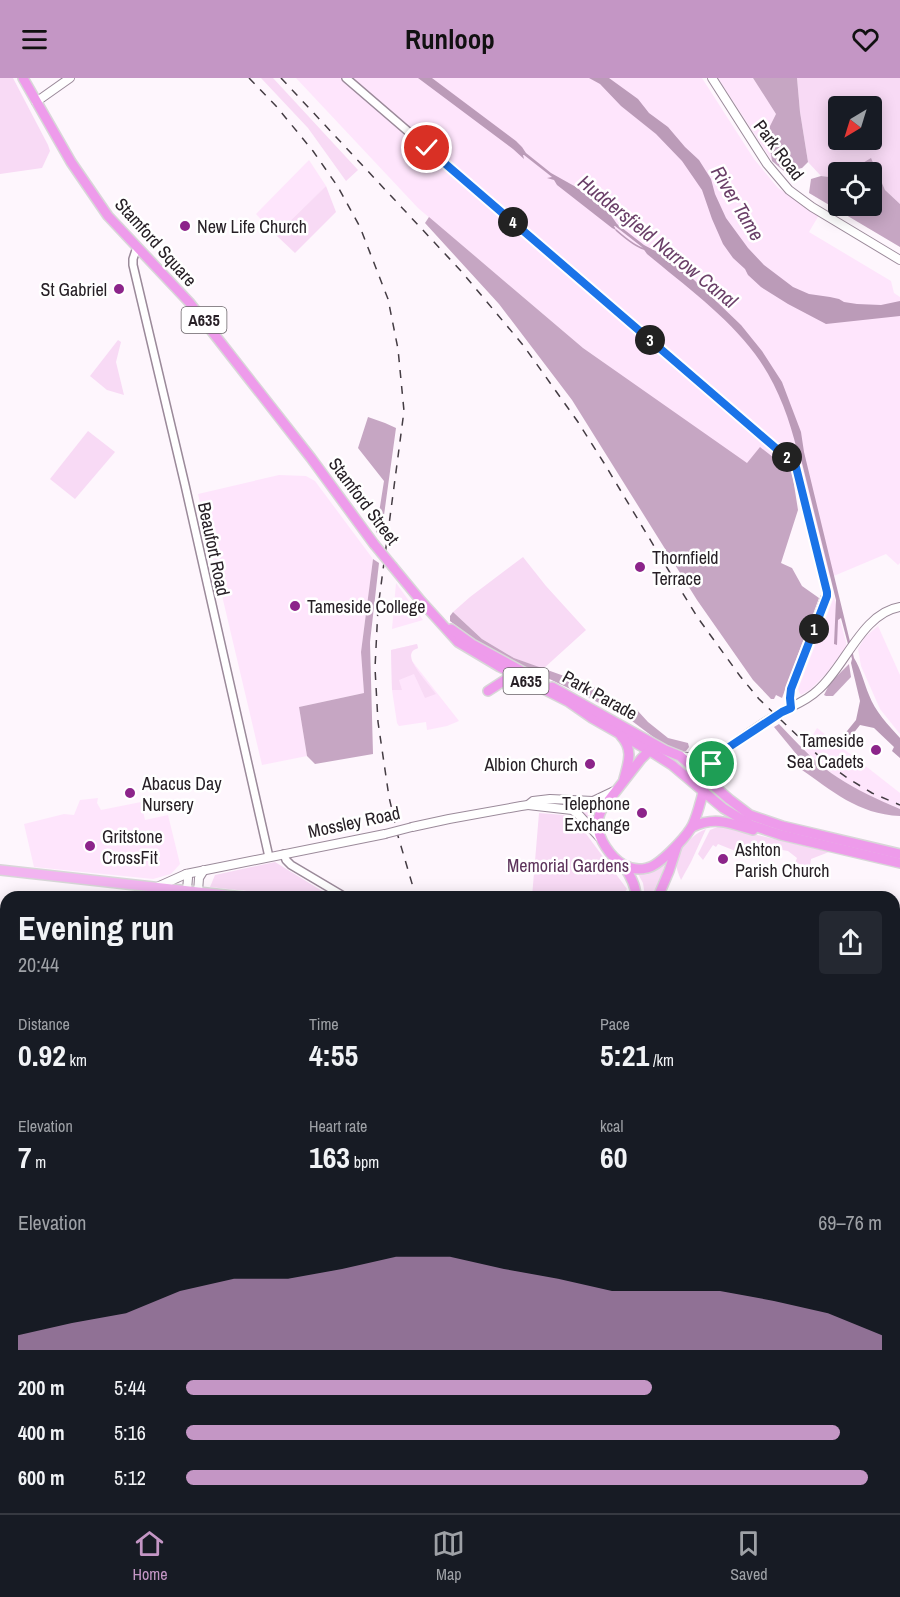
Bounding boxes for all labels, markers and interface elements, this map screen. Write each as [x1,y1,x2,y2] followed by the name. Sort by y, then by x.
[405,21,495,57] text: Runloop
[18,23,51,56] icon: menu
[849,23,882,56] icon: heart
[828,96,882,150] north arrow
[828,96,882,216] map controls
[748,115,810,185] street label: Park Road
[401,122,452,173] pin
[410,131,443,164] icon: check
[705,160,771,246] water label: River Tame
[828,162,882,216] button: locate
[573,168,744,314] water label: Huddersfield Narrow Canal
[109,192,203,292] street label: Stamford Square
[498,207,528,237] pin: 4
[509,211,517,233] text: 4
[197,214,307,239] place label: New Life Church
[178,219,192,233] marker: New Life Church
[41,277,107,302] place label: St Gabriel
[112,282,126,296] marker: St Gabriel
[182,307,226,333] road number: A635
[635,325,665,355] pin: 3
[646,329,654,351] text: 3
[772,442,802,472] pin: 2
[783,446,791,468] text: 2
[323,452,405,550] street label: Stamford Street
[192,500,236,598] street label: Beaufort Road
[652,545,718,591] place label: Thornfield Terrace
[633,560,647,574] marker: Thornfield Terrace
[307,594,425,619] place label: Tameside College
[288,599,302,613] marker: Tameside College
[799,614,829,644] pin: 1
[810,618,818,640] text: 1
[558,664,642,726] street label: Park Parade
[504,668,548,694] road number: A635
[787,728,864,774] place label: Tameside Sea Cadets
[686,738,737,789] pin
[869,743,883,757] marker: Tameside Sea Cadets
[695,747,728,780] icon: arrive
[483,752,578,777] place label: Albion Church
[583,757,597,771] marker: Albion Church
[141,771,222,817] place label: Abacus Day Nursery
[123,786,137,800] marker: Abacus Day Nursery
[562,791,630,837] place label: Telephone Exchange
[306,800,402,844] street label: Mossley Road
[635,806,649,820] marker: Telephone Exchange
[102,824,163,870] place label: Gritstone CrossFit
[734,837,829,883] place label: Ashton Parish Church
[83,839,97,853] marker: Gritstone CrossFit
[716,852,730,866] marker: Ashton Parish Church
[507,853,629,878] park label: Memorial Gardens
[18,906,174,950] text: Evening run
[819,911,882,974] button: share
[18,951,59,978] text: 20:44
[18,1013,70,1035] text: Distance
[309,1013,339,1035] text: Time
[600,1013,630,1035] text: Pace
[18,1035,66,1075] text: 0.92
[309,1035,358,1075] text: 4:55
[600,1035,649,1075] text: 5:21
[66,1049,87,1071] text: km
[649,1049,674,1071] text: /km
[18,1115,73,1137] text: Elevation
[309,1115,367,1137] text: Heart rate
[600,1115,623,1137] text: kcal
[18,1137,32,1177] text: 7
[309,1137,350,1177] text: 163
[600,1137,627,1177] text: 60
[32,1151,46,1173] text: m
[350,1151,379,1173] text: bpm
[18,1209,86,1236] text: Elevation
[818,1209,882,1236] text: 69–76 m
[18,1374,65,1401] text: 200 m
[114,1374,146,1401] text: 5:44
[18,1419,65,1446] text: 400 m
[114,1419,146,1446] text: 5:16
[18,1464,65,1491] text: 600 m
[114,1464,146,1491] text: 5:12
[132,1527,167,1585] tab: Home
[432,1527,465,1585] tab: Map
[730,1527,768,1585] tab: Saved

